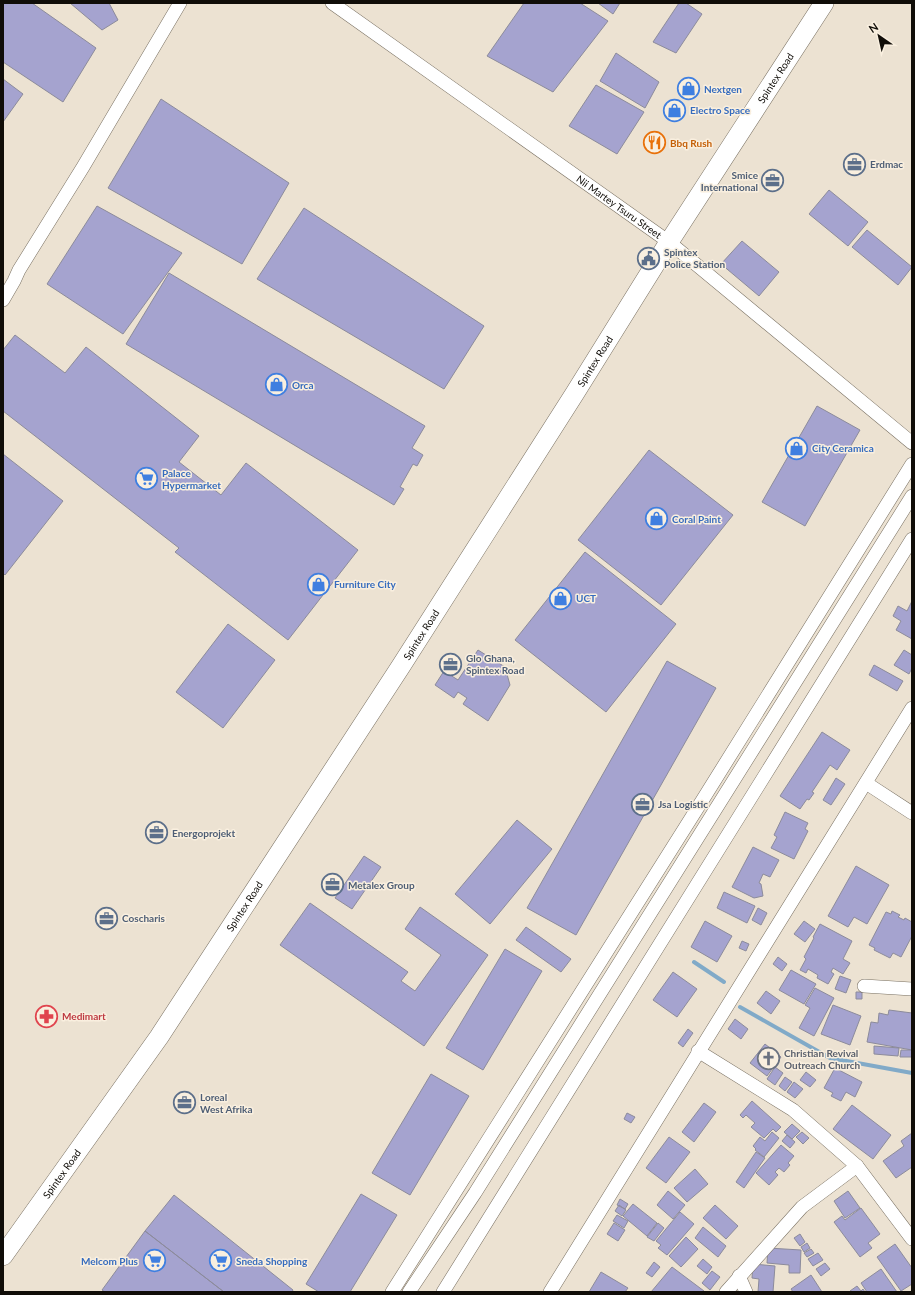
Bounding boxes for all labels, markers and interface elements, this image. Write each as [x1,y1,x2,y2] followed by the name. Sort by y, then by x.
[859,16,899,56] north arrow
[866,20,880,35] text: N
[755,51,796,105] street label: Spintex Road
[676,76,702,102] shop icon: Nextgen
[704,83,742,95] place label: Nextgen
[662,97,688,123] shop icon: Electro Space
[690,104,751,116] place label: Electro Space
[642,130,668,156] restaurant icon: Bbq Rush
[670,137,713,149] place label: Bbq Rush
[842,151,868,177] office icon: Erdmac
[870,158,903,170] place label: Erdmac
[760,168,786,194] office icon: Smice International
[701,169,759,193] place label: Smice International
[574,172,664,241] street label: Nii Martey Tsuru Street
[635,245,661,271] public building icon: Spintex Police Station
[664,246,725,270] place label: Spintex Police Station
[575,334,615,389] street label: Spintex Road
[263,372,289,398] shop icon: Orca
[292,379,313,391] place label: Orca
[784,435,810,461] shop icon: City Ceramica
[812,442,874,454] place label: City Ceramica
[133,466,159,492] supermarket icon: Palace Hypermarket
[162,467,221,491] place label: Palace Hypermarket
[643,506,669,532] shop icon: Coral Paint
[672,513,721,525] place label: Coral Paint
[306,571,332,597] shop icon: Furniture City
[334,578,396,590] place label: Furniture City
[548,585,574,611] shop icon: UCT
[576,592,596,604] place label: UCT
[400,607,441,662] street label: Spintex Road
[437,651,463,677] office icon: Glo Ghana, Spintex Road
[466,652,525,676] place label: Glo Ghana, Spintex Road
[629,791,655,817] office icon: Jsa Logistic
[658,798,708,810] place label: Jsa Logistic
[144,820,170,846] office icon: Energoprojekt
[172,827,235,839] place label: Energoprojekt
[320,872,346,898] office icon: Metalex Group
[224,879,265,934] street label: Spintex Road
[348,879,415,891] place label: Metalex Group
[94,905,120,931] office icon: Coscharis
[122,912,165,924] place label: Coscharis
[34,1003,60,1029] pharmacy icon: Medimart
[62,1010,106,1022] place label: Medimart
[756,1046,782,1072] church icon: Christian Revival Outreach Church
[784,1047,861,1071] place label: Christian Revival Outreach Church
[171,1090,197,1116] office icon: Loreal West Afrika
[200,1091,252,1115] place label: Loreal West Afrika
[40,1147,83,1201] street label: Spintex Road
[141,1248,167,1274] supermarket icon: Melcom Plus
[207,1248,233,1274] supermarket icon: Sneda Shopping
[81,1255,139,1267] place label: Melcom Plus
[236,1255,308,1267] place label: Sneda Shopping

